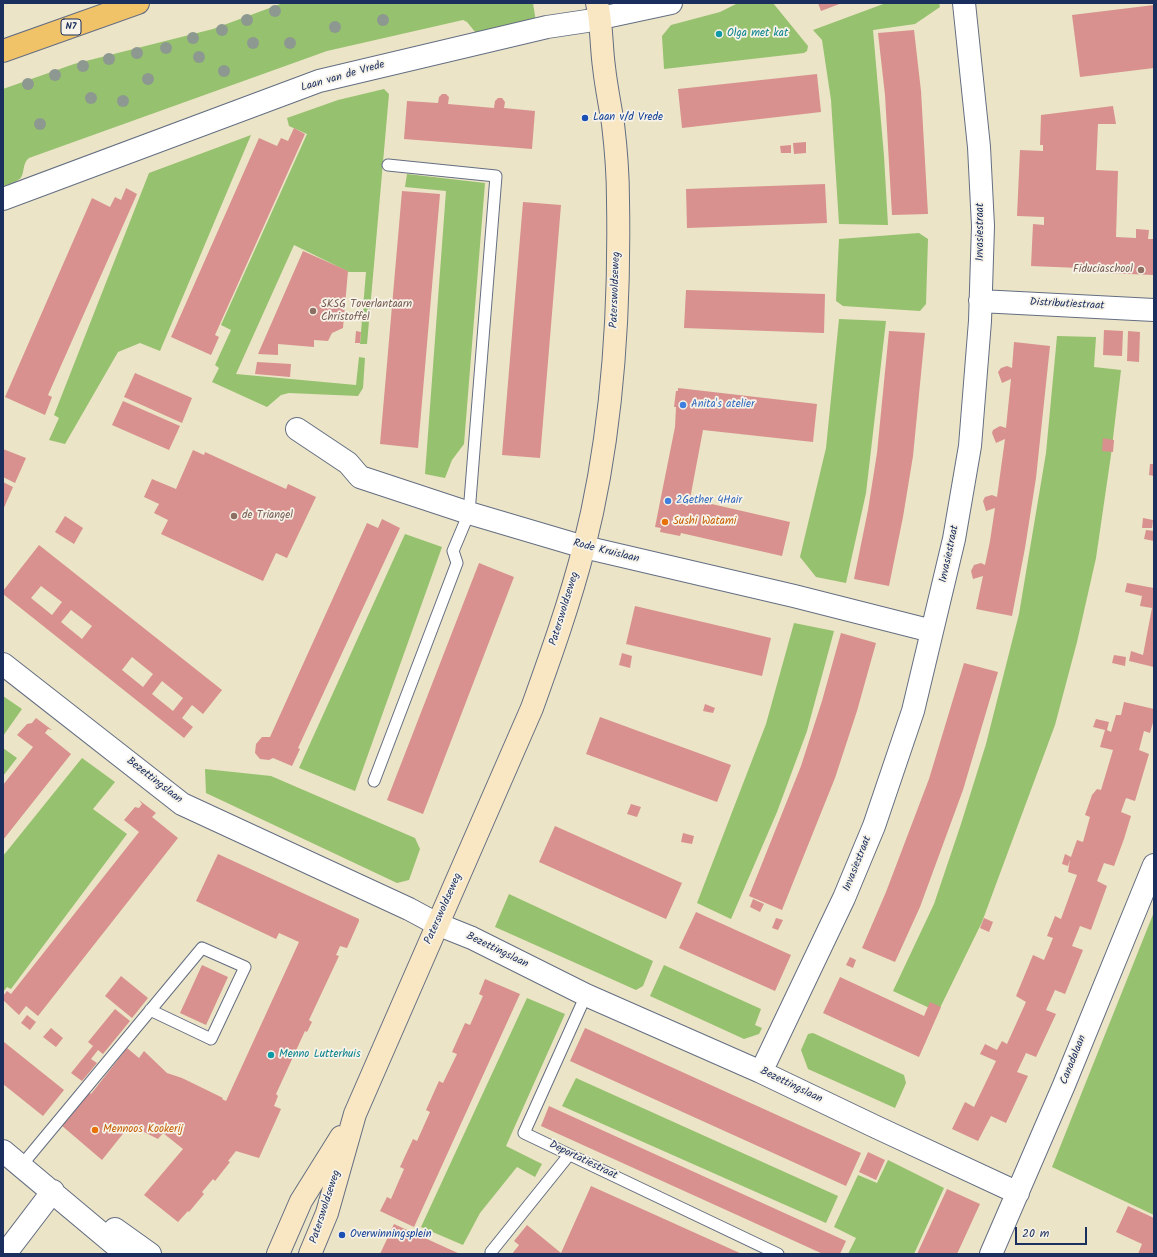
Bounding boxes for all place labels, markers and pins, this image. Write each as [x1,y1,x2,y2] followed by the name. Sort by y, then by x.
[727,27,788,41] place label: Olga met kat
[714,29,724,39] marker: Olga met kat
[593,111,663,125] place label: Laan v/d Vrede
[580,113,590,123] marker: Laan v/d Vrede
[1073,263,1133,277] place label: Fiduciaschool
[1136,265,1146,275] marker: Fiduciaschool
[321,298,412,324] place label: SKSG Toverlantaarn Christoffel
[308,306,318,316] marker: SKSG Toverlantaarn Christoffel
[691,398,755,412] place label: Anita's atelier
[678,400,688,410] marker: Anita's atelier
[676,494,742,508] place label: 2Gether 4Hair
[663,496,673,506] marker: 2Gether 4Hair
[242,509,293,523] place label: de Triangel
[229,511,239,521] marker: de Triangel
[673,515,736,529] place label: Sushi Watami
[660,517,670,527] marker: Sushi Watami
[279,1048,361,1062] place label: Menno Lutterhuis
[266,1050,276,1060] marker: Menno Lutterhuis
[103,1123,183,1137] place label: Mennoos Kookerij
[90,1125,100,1135] marker: Mennoos Kookerij
[350,1228,431,1242] place label: Overwinningsplein
[337,1230,347,1240] marker: Overwinningsplein

